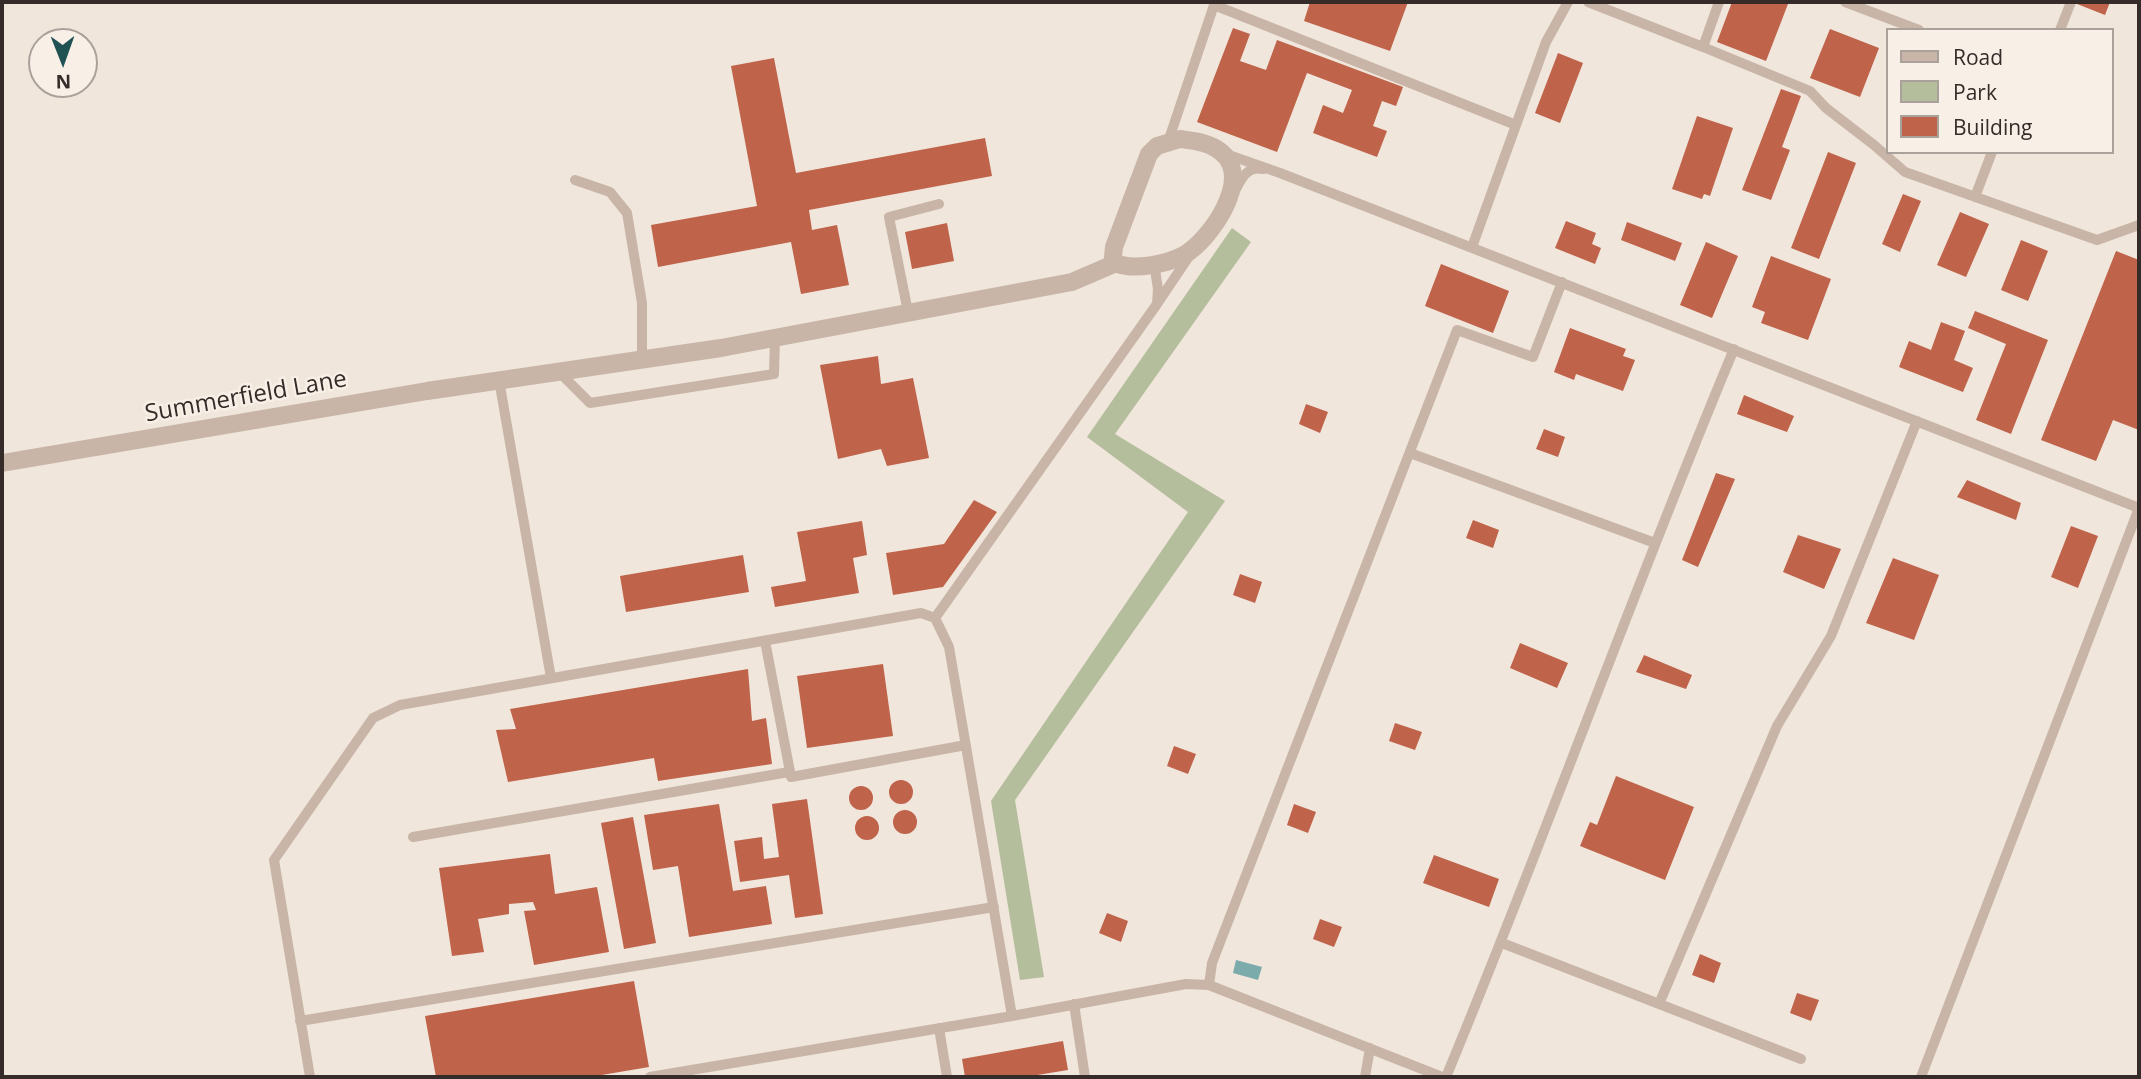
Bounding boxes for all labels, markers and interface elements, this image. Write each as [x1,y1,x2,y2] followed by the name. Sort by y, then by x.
[28,28,98,98] north arrow
[1885,28,2113,154] legend
[1953,43,2003,71] text: Road
[55,69,71,95] text: N
[1953,78,1997,106] text: Park
[1953,113,2032,141] text: Building
[143,365,349,429] street label: Summerfield Lane

